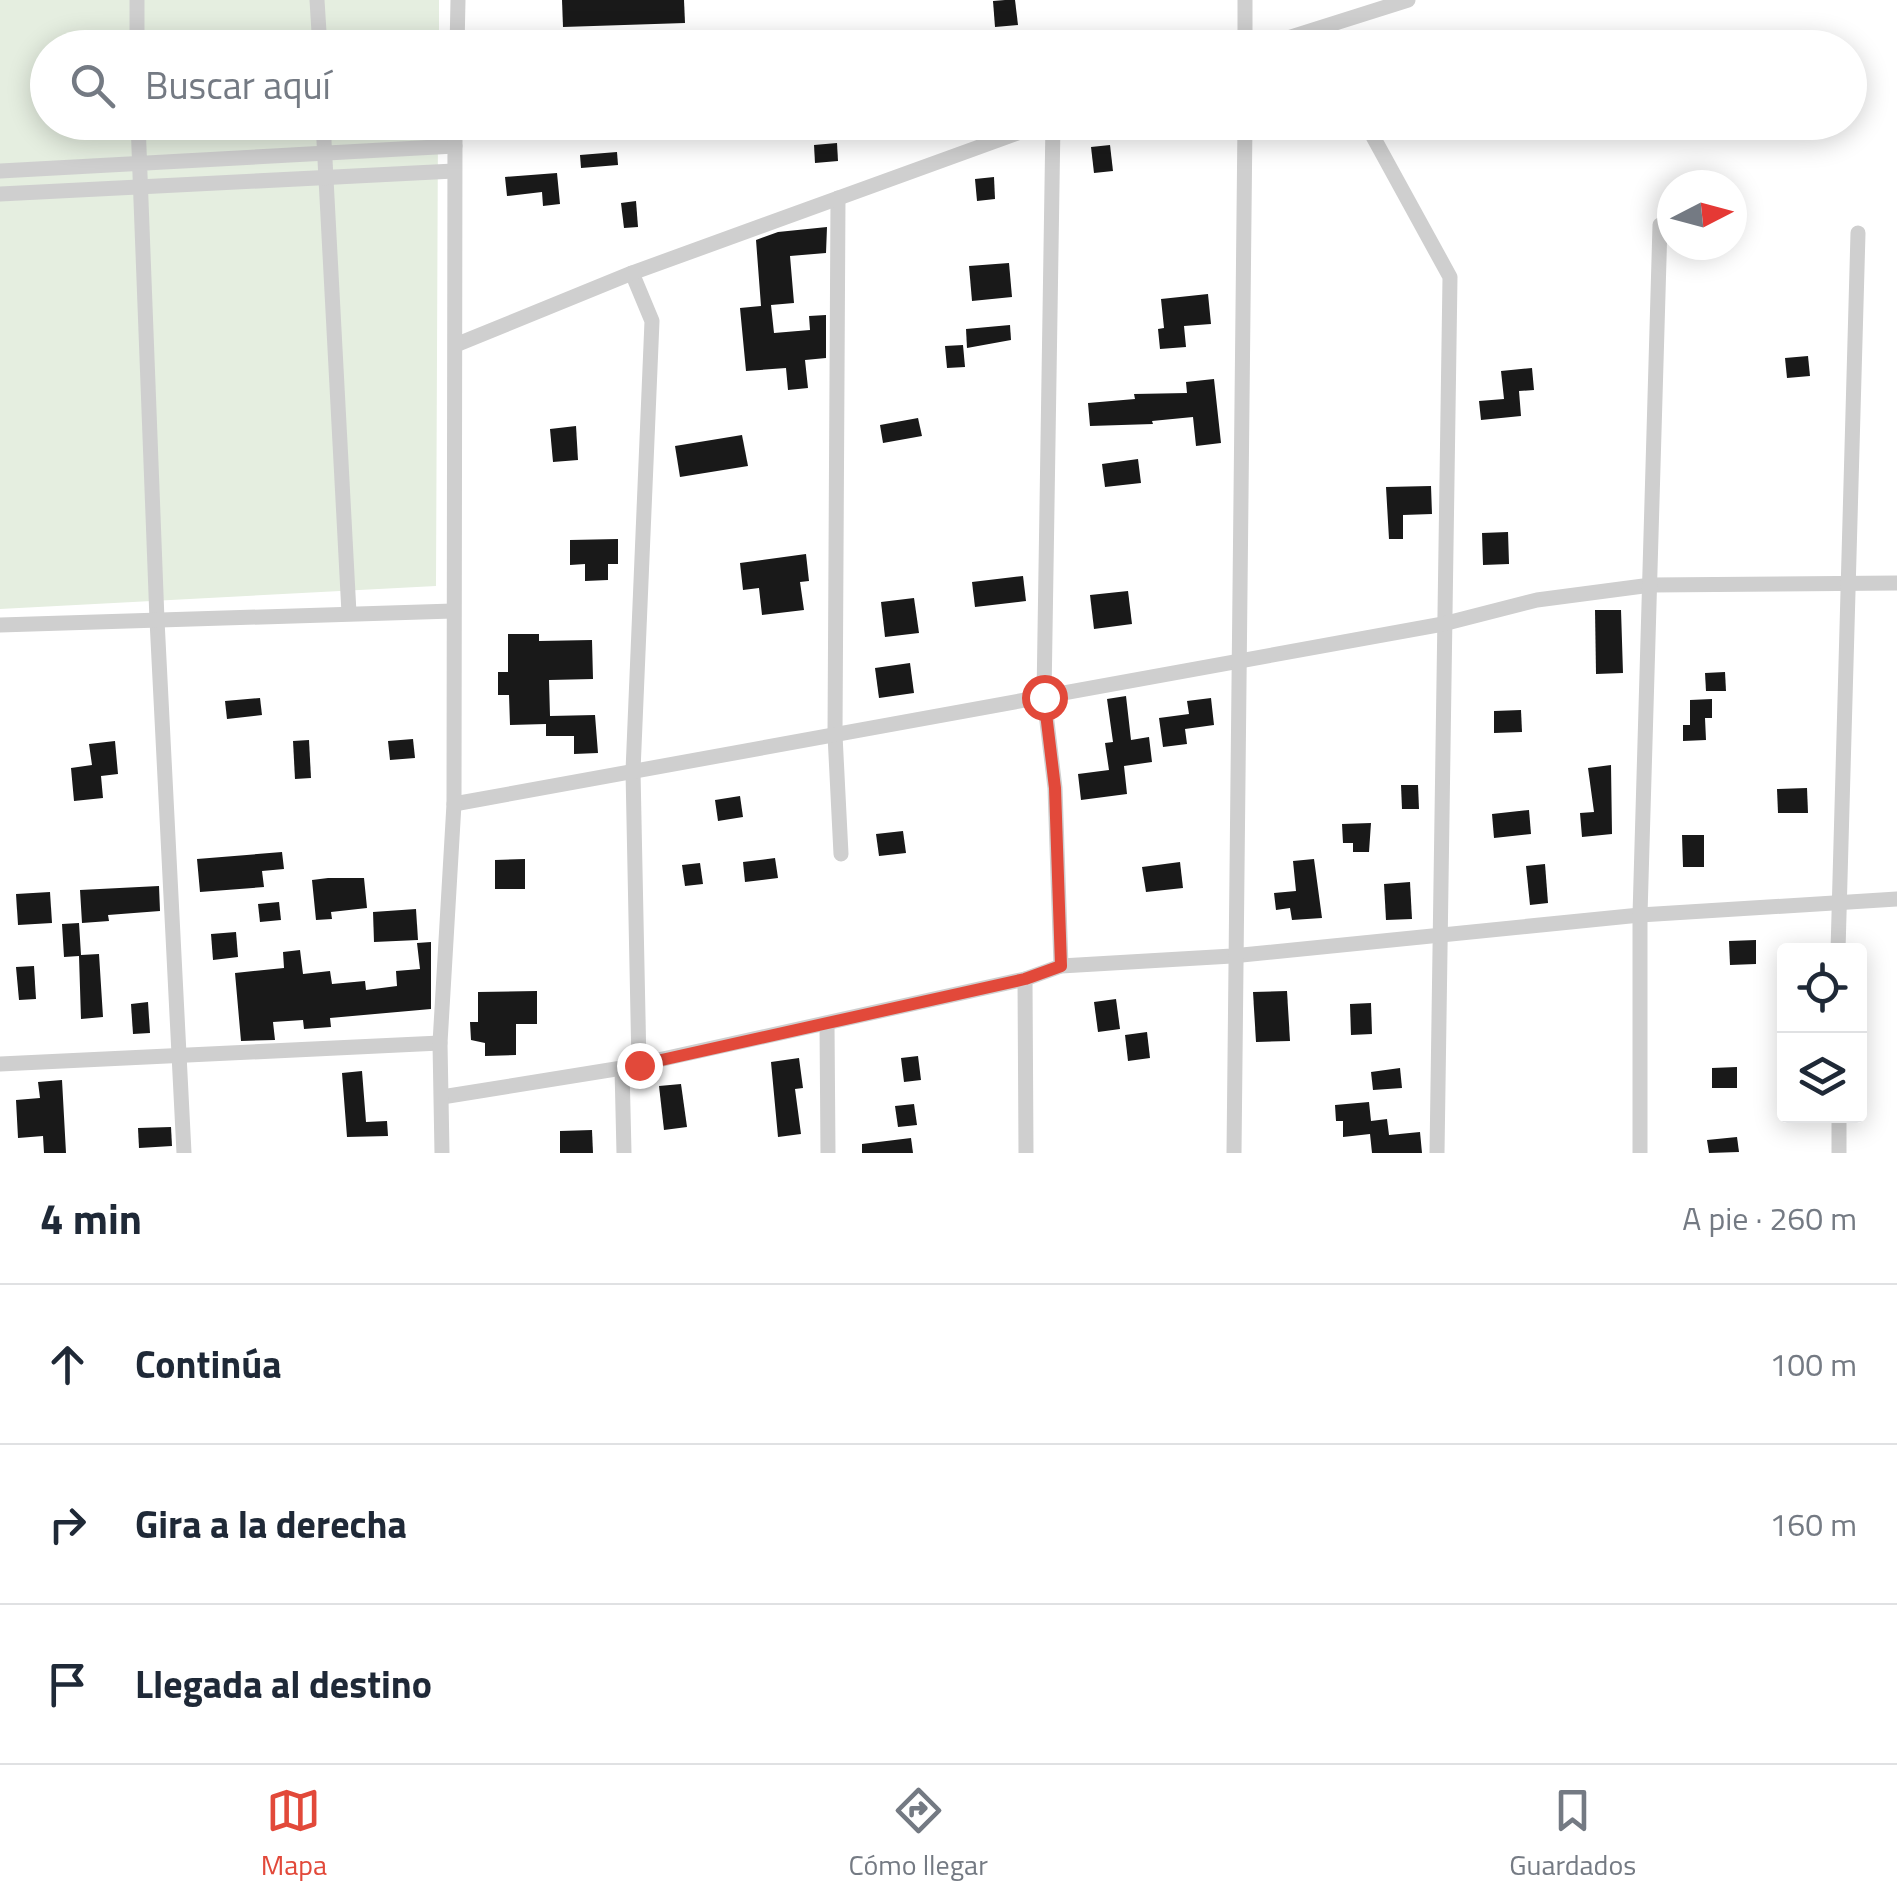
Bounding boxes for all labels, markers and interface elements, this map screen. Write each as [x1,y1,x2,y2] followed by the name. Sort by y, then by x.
[30,30,1867,140] search box
[145,56,331,114] text: Buscar aquí
[65,58,120,113] icon: search
[1657,170,1747,260] north arrow
[1022,675,1068,721] route start
[1777,943,1867,1123] map controls
[1777,943,1867,1033] button: locate
[1777,1033,1867,1123] button: layers
[617,1043,663,1089] route end
[40,1186,142,1250] text: 4 min
[1682,1194,1857,1242] text: A pie · 260 m
[135,1335,282,1393] text: Continúa
[40,1337,95,1392] icon: ahead
[1769,1340,1857,1388] text: 100 m
[135,1495,407,1553] text: Gira a la derecha
[40,1497,95,1552] icon: right
[1769,1500,1857,1548] text: 160 m
[135,1655,432,1713] text: Llegada al destino
[40,1657,95,1712] icon: arrive
[261,1783,327,1886] tab: Mapa
[849,1783,988,1886] tab: Cómo llegar
[1509,1783,1636,1886] tab: Guardados

